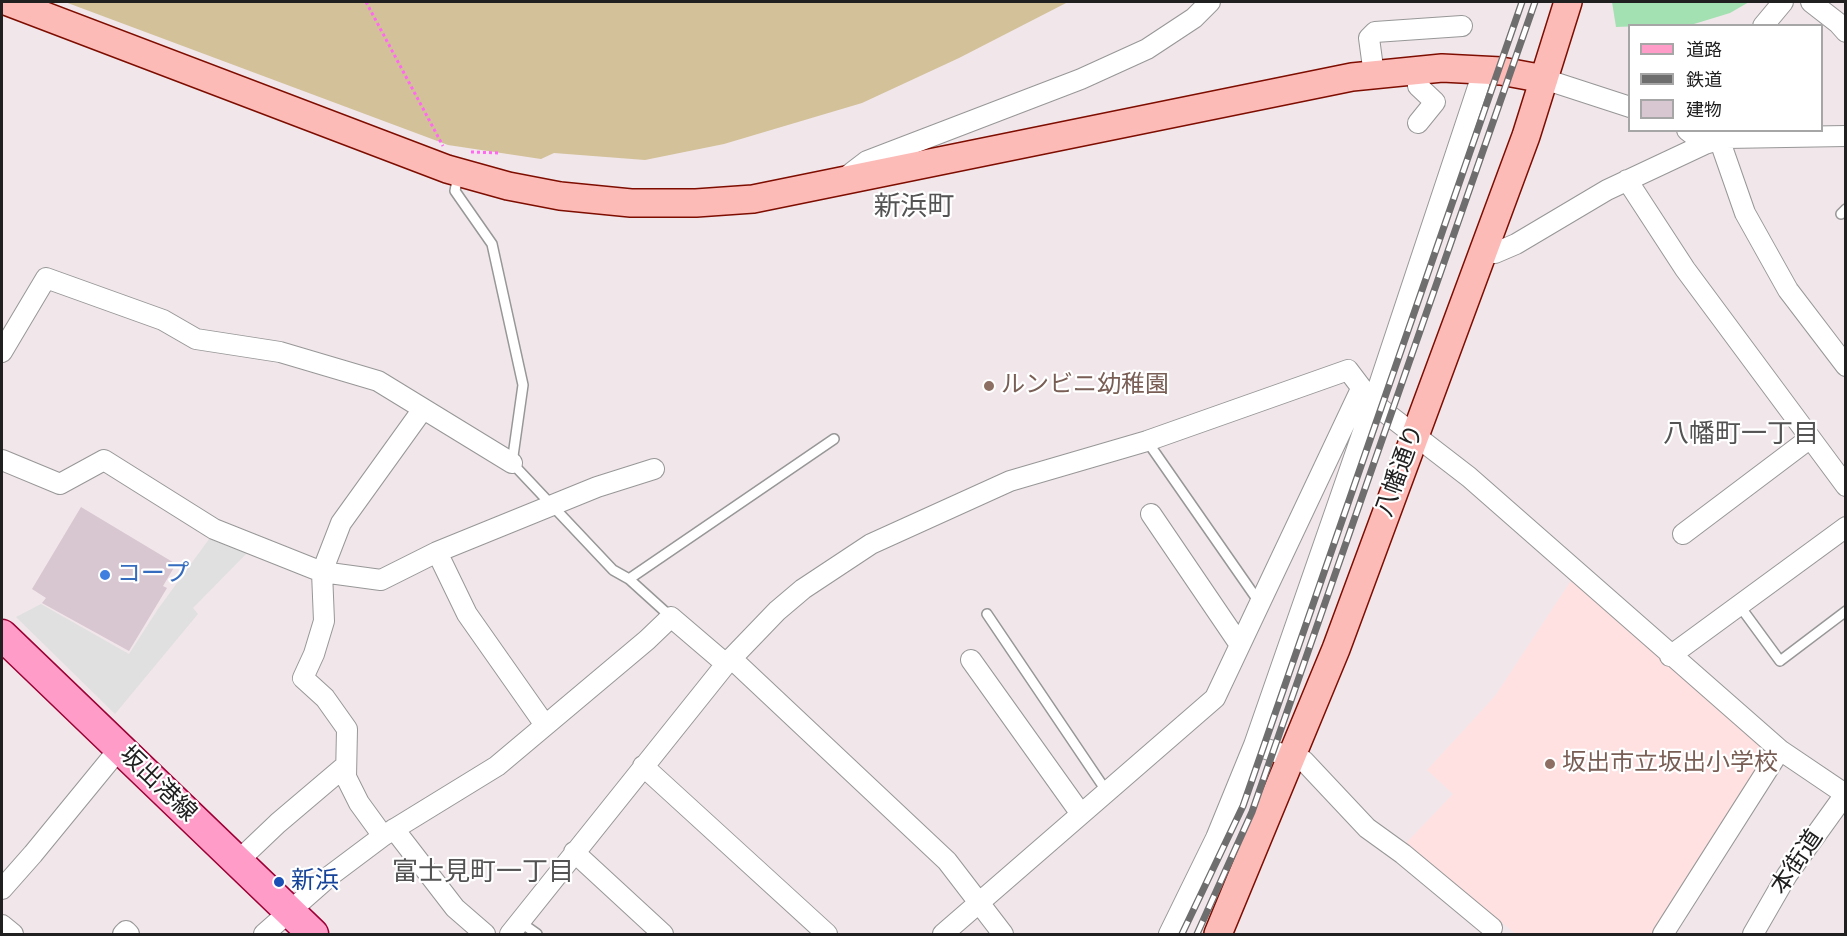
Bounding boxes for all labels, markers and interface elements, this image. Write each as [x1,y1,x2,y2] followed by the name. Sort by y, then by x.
[1628,24,1823,132] legend
[1686,37,1722,63] text: 道路
[1686,67,1722,93] text: 鉄道
[1686,97,1722,123] text: 建物
[874,192,954,224] district label: 新浜町
[1001,372,1169,400] place label: ルンビニ幼稚園
[982,379,996,393] marker: ルンビニ幼稚園
[1663,420,1819,452] district label: 八幡町一丁目
[1371,421,1431,521] street label: 八幡通り
[117,561,189,589] place label: コープ
[98,568,112,582] marker: コープ
[112,741,202,829] street label: 坂出港線
[1562,750,1778,778] place label: 坂出市立坂出小学校
[1543,757,1557,771] marker: 坂出市立坂出小学校
[1766,825,1830,901] street label: 本街道
[392,858,574,890] district label: 富士見町一丁目
[291,868,339,896] place label: 新浜
[272,875,286,889] marker: 新浜

